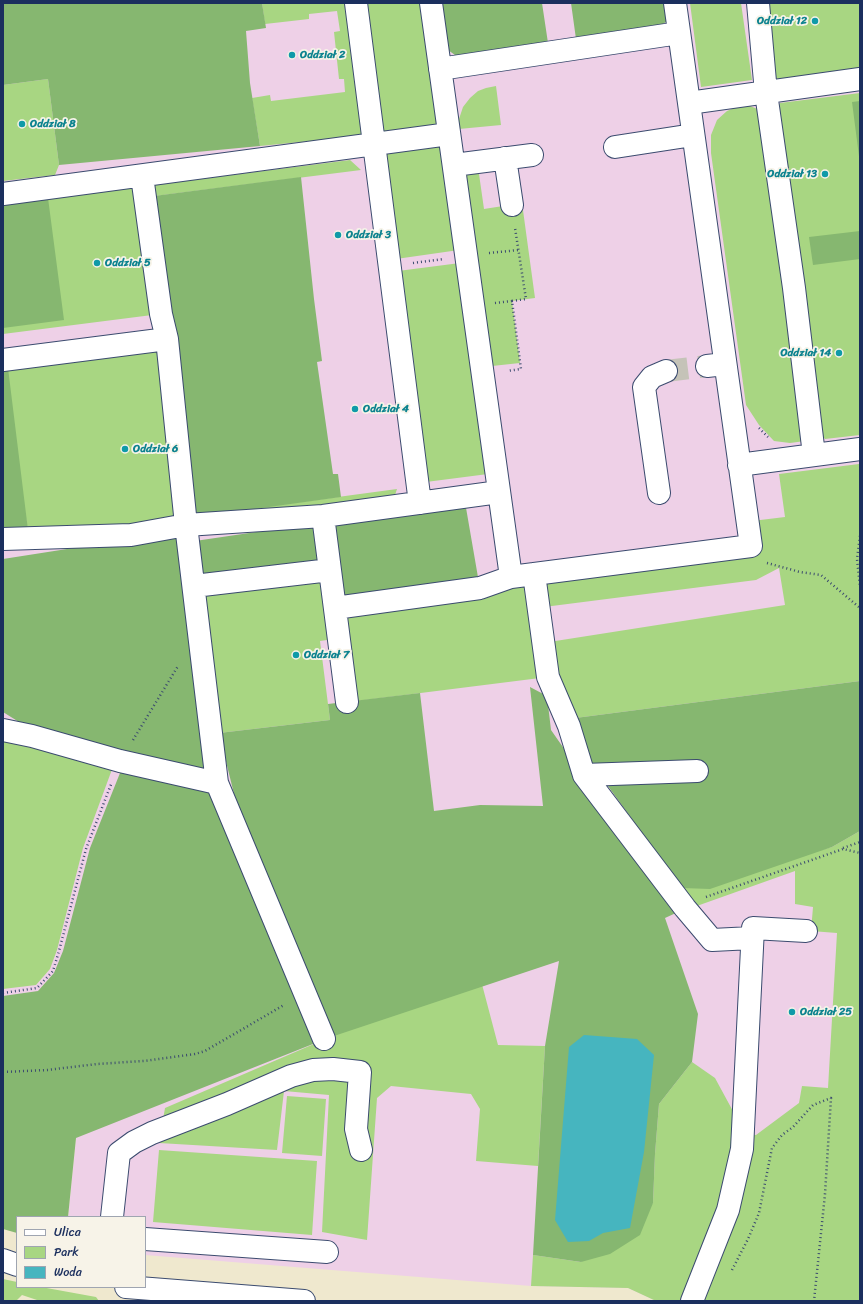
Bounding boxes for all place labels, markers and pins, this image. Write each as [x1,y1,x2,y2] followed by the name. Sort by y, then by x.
[757,14,807,28] place label: Oddział 12
[810,16,820,26] marker: Oddział 12
[300,48,345,62] place label: Oddział 2
[287,50,297,60] marker: Oddział 2
[30,117,76,131] place label: Oddział 8
[17,119,27,129] marker: Oddział 8
[767,167,817,181] place label: Oddział 13
[820,169,830,179] marker: Oddział 13
[346,228,391,242] place label: Oddział 3
[333,230,343,240] marker: Oddział 3
[105,256,151,270] place label: Oddział 5
[92,258,102,268] marker: Oddział 5
[780,346,831,360] place label: Oddział 14
[834,348,844,358] marker: Oddział 14
[363,402,409,416] place label: Oddział 4
[350,404,360,414] marker: Oddział 4
[133,442,178,456] place label: Oddział 6
[120,444,130,454] marker: Oddział 6
[304,648,349,662] place label: Oddział 7
[291,650,301,660] marker: Oddział 7
[800,1005,852,1019] place label: Oddział 25
[787,1007,797,1017] marker: Oddział 25

